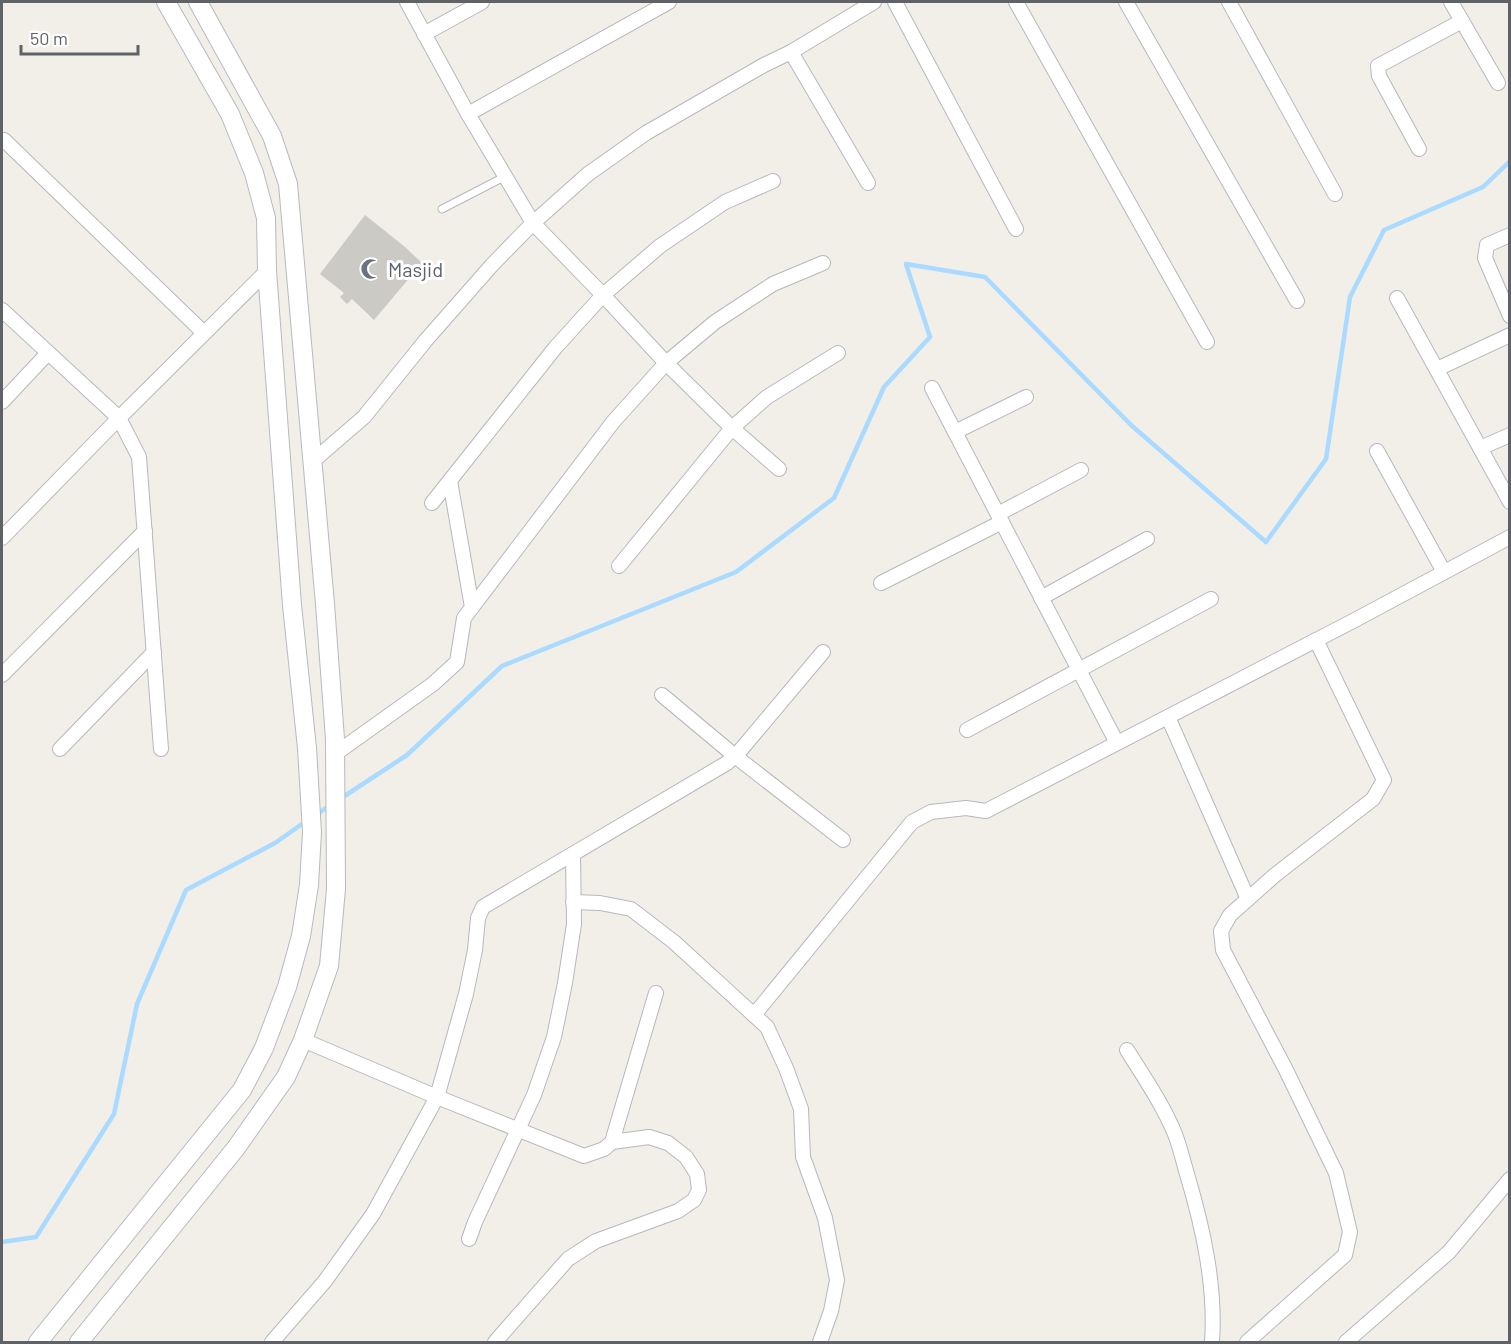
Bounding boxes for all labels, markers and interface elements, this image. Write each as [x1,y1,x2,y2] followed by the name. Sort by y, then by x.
[21,18,138,56] scale bar
[30,27,68,49] text: 50 m
[359,257,383,281] mosque icon: Masjid
[388,257,443,281] place label: Masjid

